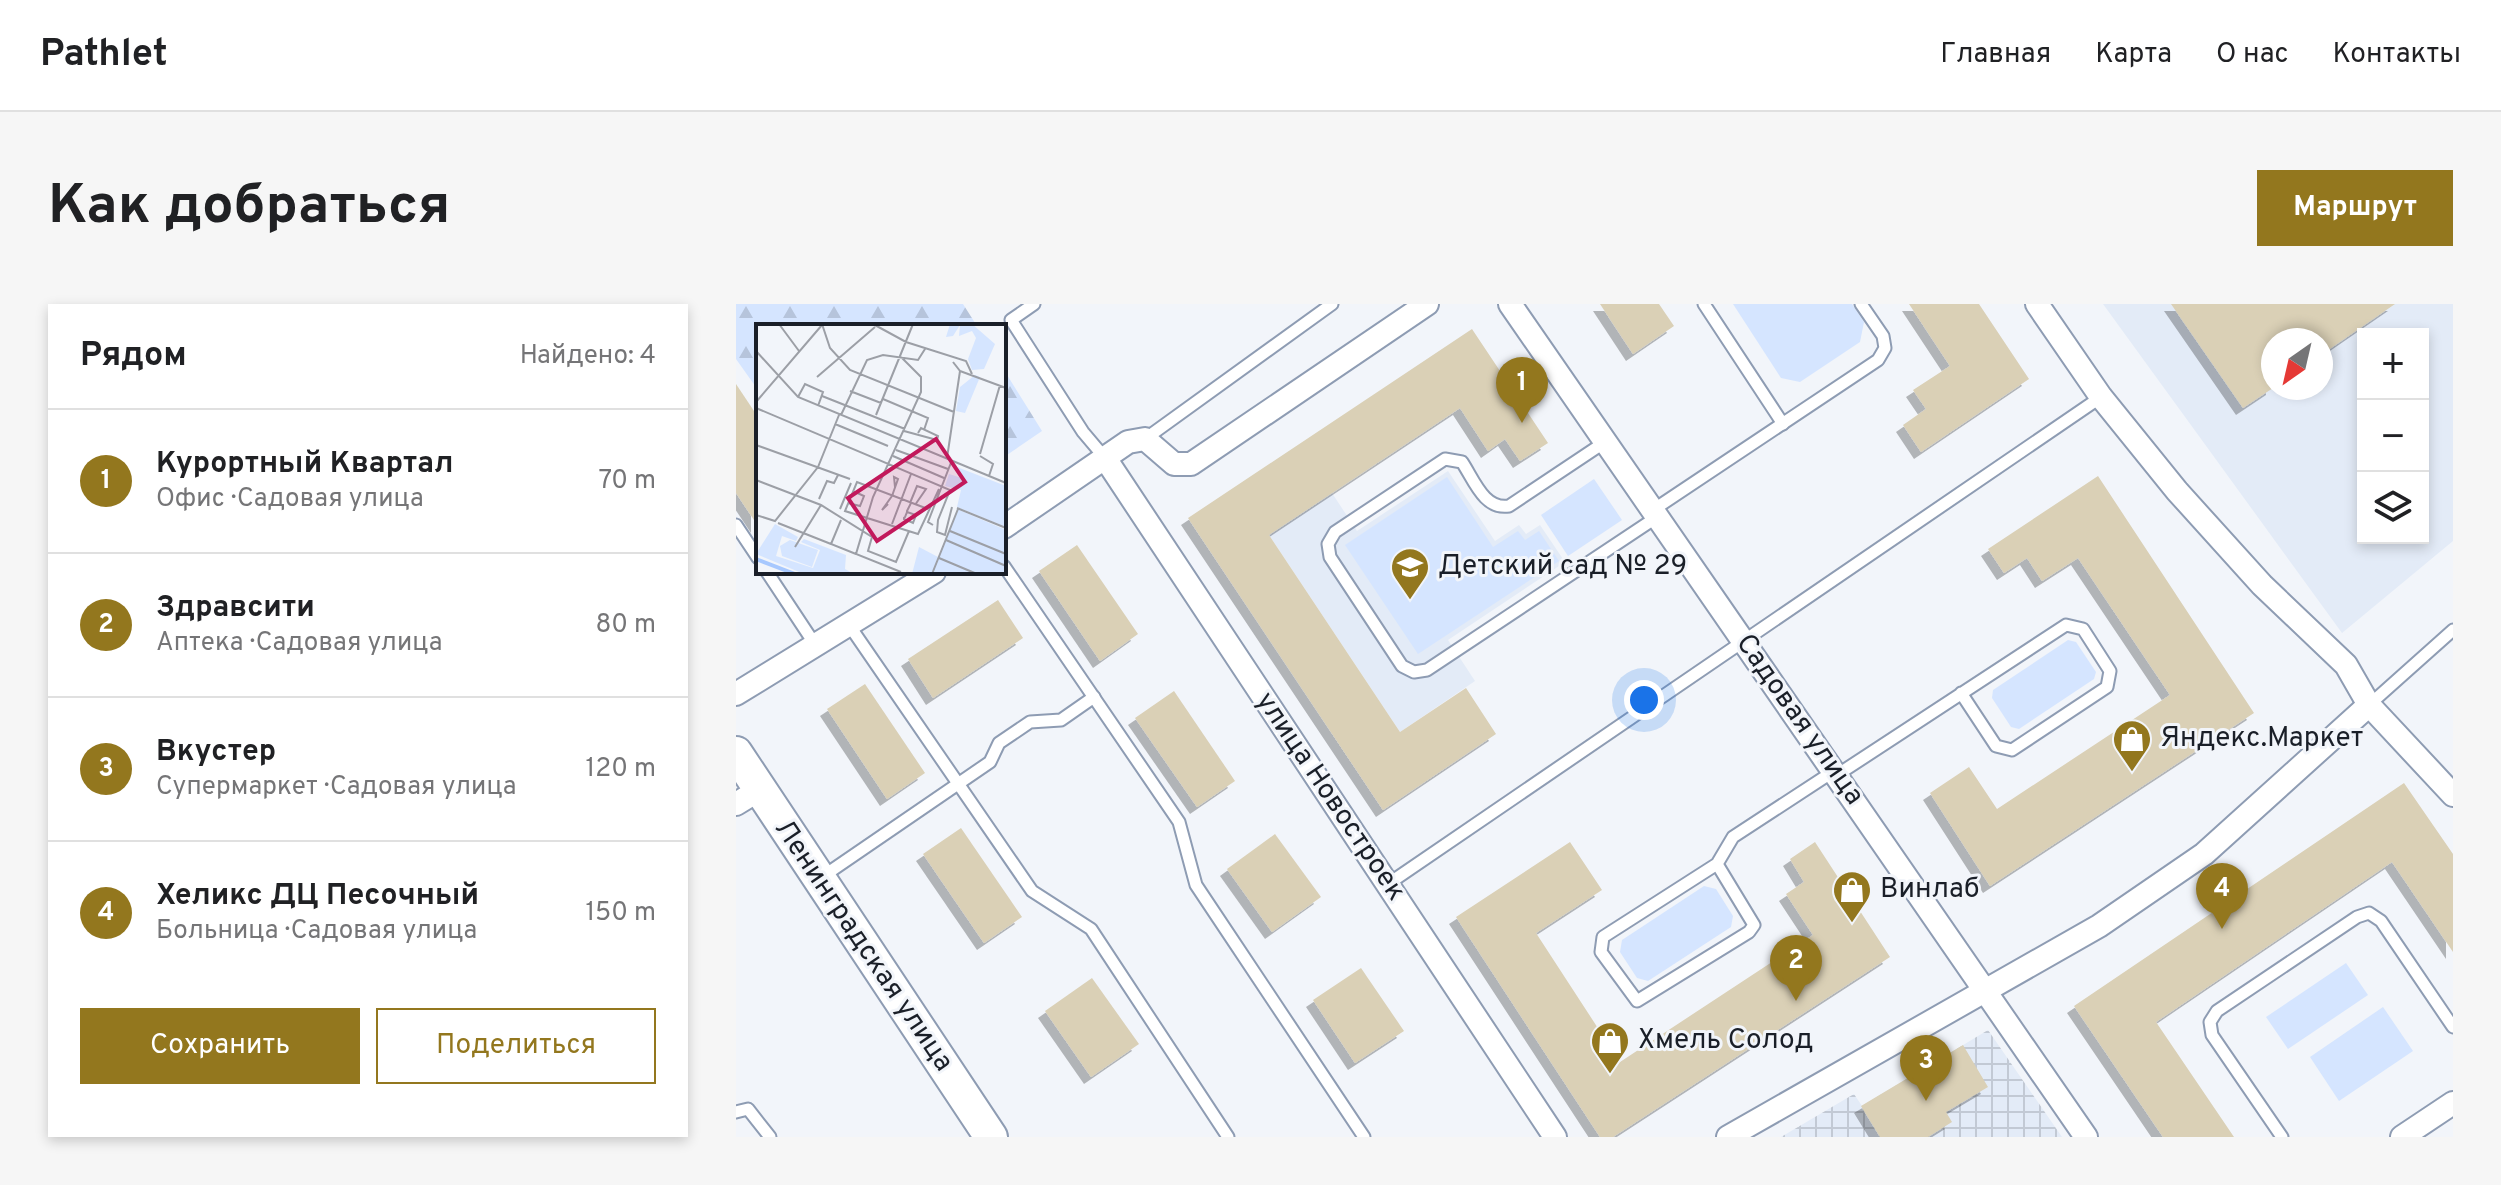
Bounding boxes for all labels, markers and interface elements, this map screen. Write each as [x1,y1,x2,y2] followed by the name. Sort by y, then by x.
[40,31,168,80] text: Pathlet
[1940,37,2051,73] text: Главная
[2095,37,2172,73] text: Карта
[2216,37,2289,73] text: О нас
[2333,37,2461,73] text: Контакты
[2257,170,2453,246] button: Маршрут
[48,173,450,243] text: Как добраться
[756,324,1006,574] inset map
[2261,328,2333,400] north arrow
[2357,328,2429,544] map controls
[2357,328,2429,400] button: +
[80,335,187,378] text: Рядом
[520,340,656,373] text: Найдено: 4
[1496,357,1548,423] pin: 1
[2357,400,2429,472] button: −
[156,446,453,483] text: Курортный Квартал
[101,465,111,498] text: 1
[598,465,656,498] text: 70 m
[2357,472,2429,544] button: layers
[156,483,424,516] text: Офис · Садовая улица
[1389,546,1431,601] school or university icon: Детский сад № 29
[1438,549,1687,585] place label: Детский сад № 29
[156,590,315,627] text: Здравсити
[98,609,114,642] text: 2
[596,609,656,642] text: 80 m
[156,627,442,660] text: Аптека · Садовая улица
[1727,627,1871,813] street label: Садовая улица
[1624,680,1664,720] your location
[1247,686,1413,908] street label: улица Новостроек
[2111,718,2153,773] shop icon: Яндекс.Маркет
[2160,721,2363,757] place label: Яндекс.Маркет
[156,734,276,771] text: Вкустер
[98,753,114,786] text: 3
[586,753,656,786] text: 120 m
[156,771,517,804] text: Супермаркет · Садовая улица
[765,813,961,1079] street label: Ленинградская улица
[2196,863,2248,929] pin: 4
[1831,869,1873,924] shop icon: Винлаб
[1880,872,1980,908] place label: Винлаб
[156,878,479,915] text: Хеликс ДЦ Песочный
[98,897,114,930] text: 4
[585,897,656,930] text: 150 m
[156,915,477,948] text: Больница · Садовая улица
[1770,935,1822,1001] pin: 2
[80,1008,360,1084] button: Сохранить
[376,1008,656,1084] button: Поделиться
[1589,1020,1631,1075] shop icon: Хмель Солод
[1638,1023,1813,1059] place label: Хмель Солод
[1900,1035,1952,1101] pin: 3

